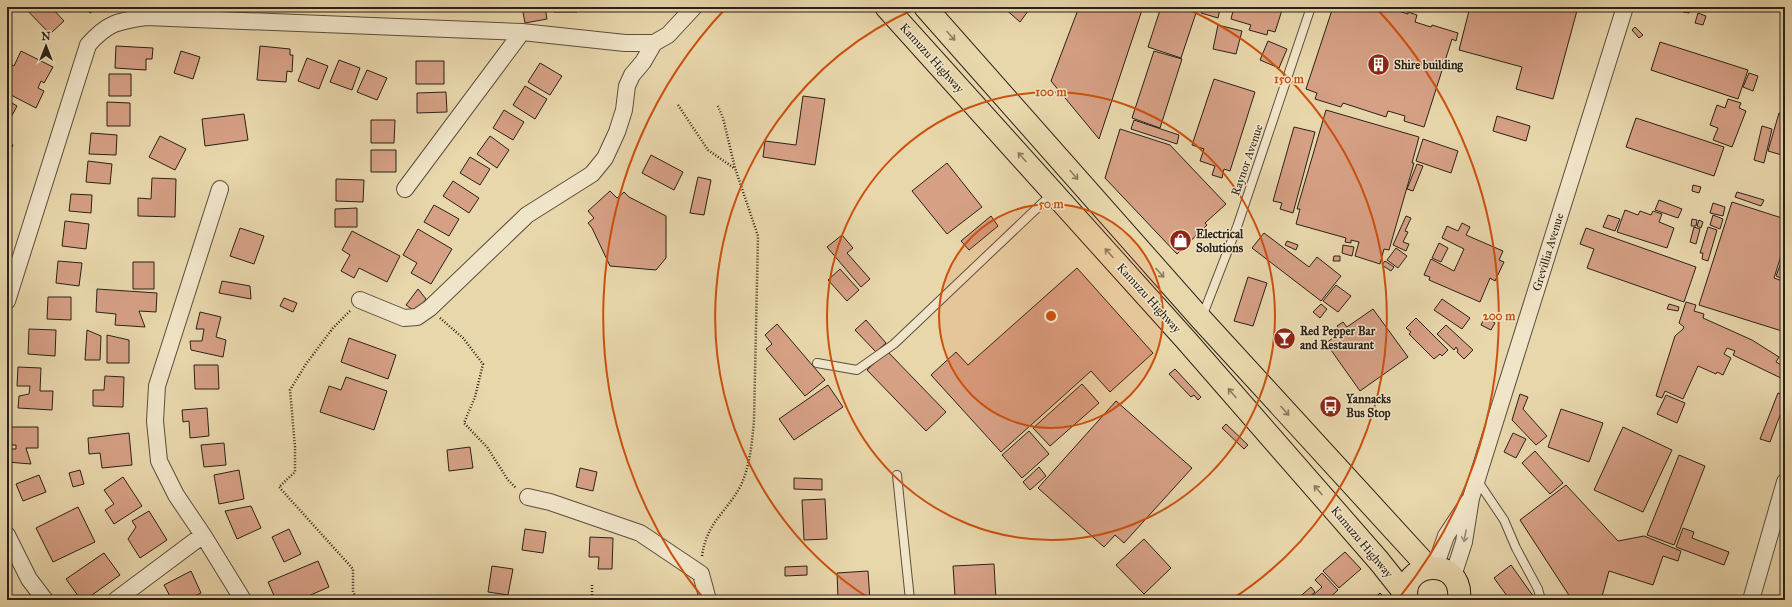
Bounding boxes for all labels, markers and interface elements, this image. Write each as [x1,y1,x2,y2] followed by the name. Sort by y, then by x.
[896,20,967,97] street label: Kamuzu Highway
[26,26,66,66] north arrow
[41,30,51,43] text: N
[946,31,955,41] one-way arrow
[1366,52,1392,78] building icon: Shire building
[1394,58,1463,73] place label: Shire building
[1274,72,1305,86] text: 150 m
[1035,85,1068,99] text: 100 m
[1228,122,1266,198] street label: Raynor Avenue
[1017,152,1027,162] one-way arrow
[1069,170,1078,180] one-way arrow
[1038,197,1065,211] text: 50 m
[1530,211,1566,293] street label: Grevillia Avenue
[1196,227,1244,255] place label: Electrical Solutions
[1168,228,1194,254] shop icon: Electrical Solutions
[1104,248,1113,259] one-way arrow
[1113,260,1184,337] street label: Kamuzu Highway
[1155,267,1164,277] one-way arrow
[1044,309,1058,323] centre of rings
[1483,309,1516,323] text: 200 m
[1300,324,1376,352] place label: Red Pepper Bar and Restaurant
[1272,325,1298,351] bar icon: Red Pepper Bar and Restaurant
[1228,388,1237,398] one-way arrow
[1345,392,1392,421] place label: Yannacks Bus Stop
[1317,393,1343,419] bus stop icon: Yannacks Bus Stop
[1280,405,1289,415] one-way arrow
[1313,485,1322,496] one-way arrow
[1327,504,1396,581] street label: Kamuzu Highway
[1461,529,1469,542] one-way arrow

